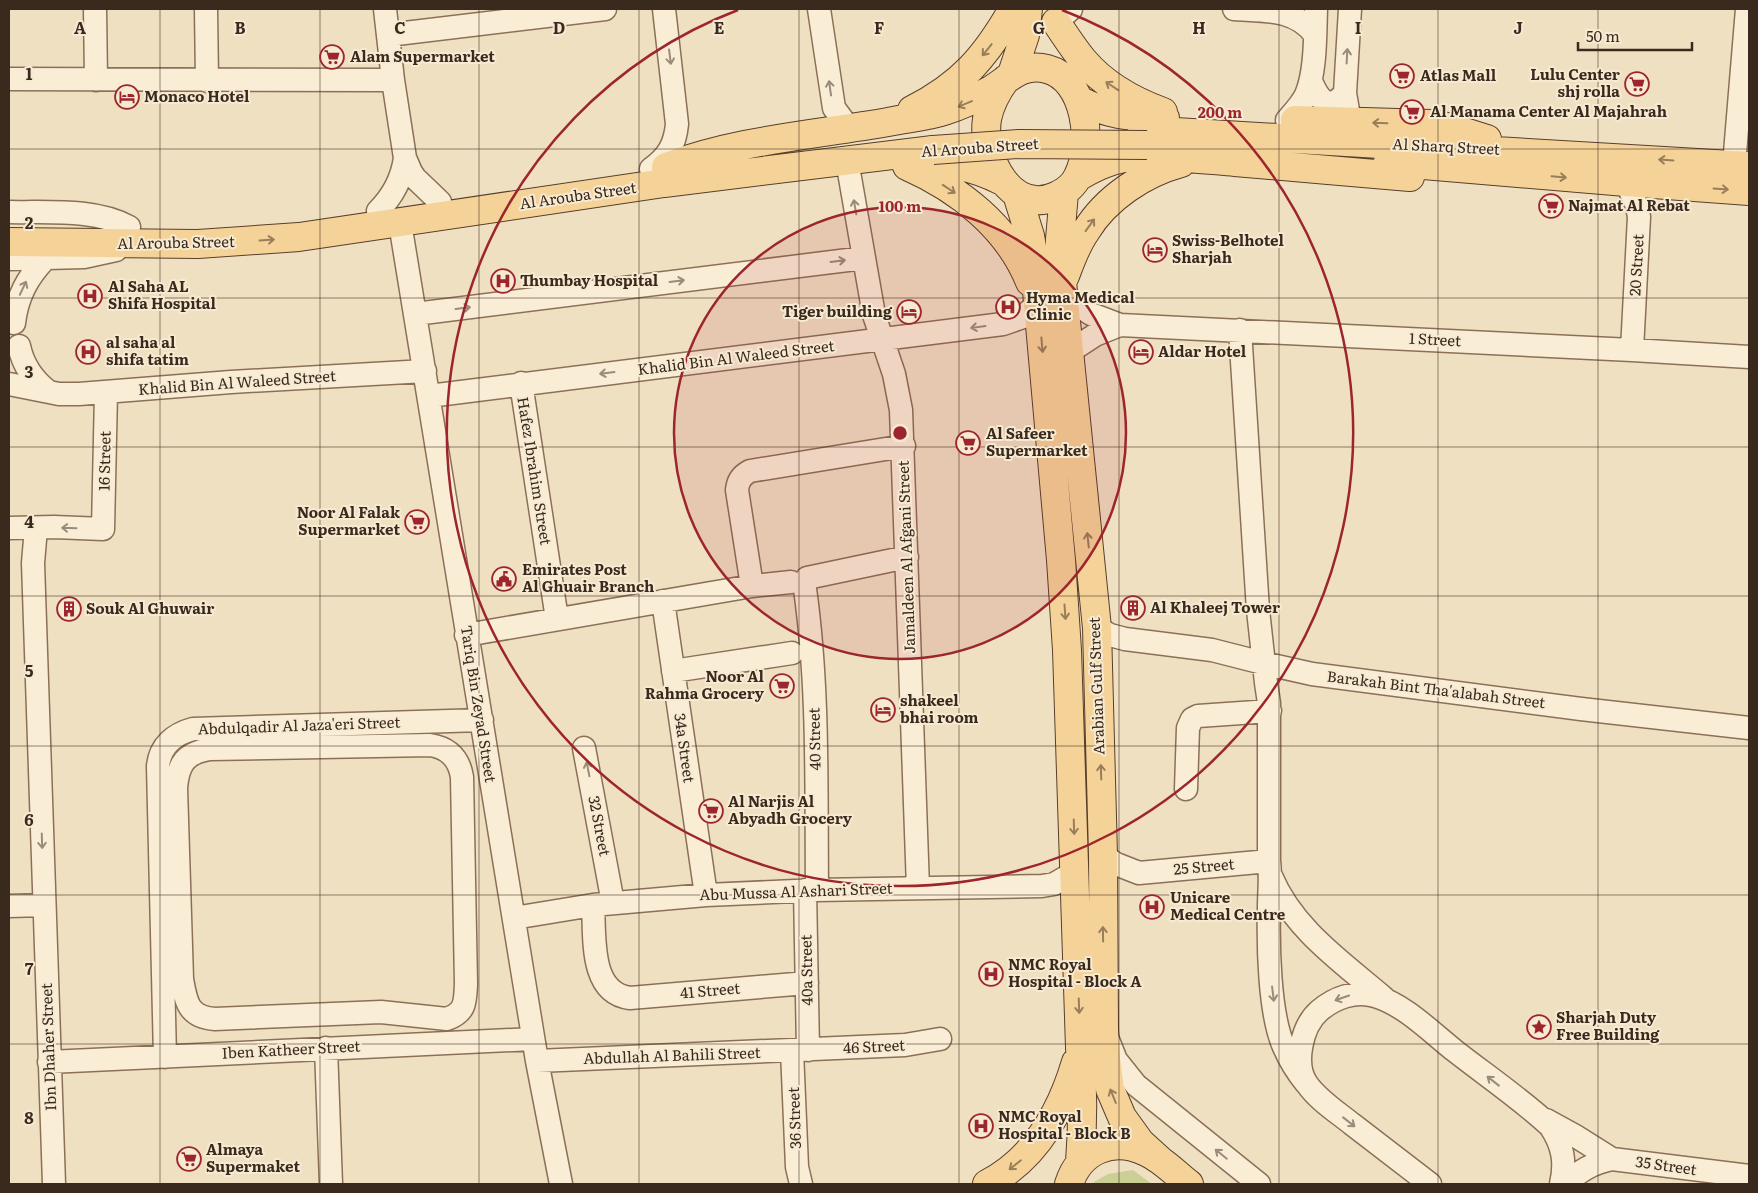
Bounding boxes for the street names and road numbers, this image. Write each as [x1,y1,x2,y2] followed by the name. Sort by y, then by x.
[920,131,1039,162] street label: Al Arouba Street
[1392,131,1500,160] street label: Al Sharq Street
[518,175,638,214] street label: Al Arouba Street
[117,229,235,254] street label: Al Arouba Street
[1622,233,1649,297] street label: 20 Street
[1408,326,1462,351] street label: 1 Street
[636,333,836,380] street label: Khalid Bin Al Waleed Street
[137,363,337,400] street label: Khalid Bin Al Waleed Street
[512,395,559,547] street label: Hafez Ibrahim Street
[91,431,116,491] street label: 16 Street
[891,460,920,654] street label: Jamaldeen Al Afgani Street
[1082,617,1109,755] street label: Arabian Gulf Street
[456,624,503,784] street label: Tariq Bin Zeyad Street
[1326,664,1547,713] street label: Barakah Bint Tha'alabah Street
[801,707,826,771] street label: 40 Street
[197,709,401,740] street label: Abdulqadir Al Jaza'eri Street
[669,711,702,784] street label: 34a Street
[583,793,618,858] street label: 32 Street
[1172,851,1235,880] street label: 25 Street
[699,876,893,905] street label: Abu Mussa Al Ashari Street
[793,934,818,1006] street label: 40a Street
[679,975,741,1004] street label: 41 Street
[34,983,61,1111] street label: Ibn Dhaher Street
[842,1032,906,1059] street label: 46 Street
[221,1033,361,1064] street label: Iben Katheer Street
[583,1040,761,1069] street label: Abdullah Al Bahili Street
[781,1087,806,1149] street label: 36 Street
[1634,1149,1698,1180] street label: 35 Street

